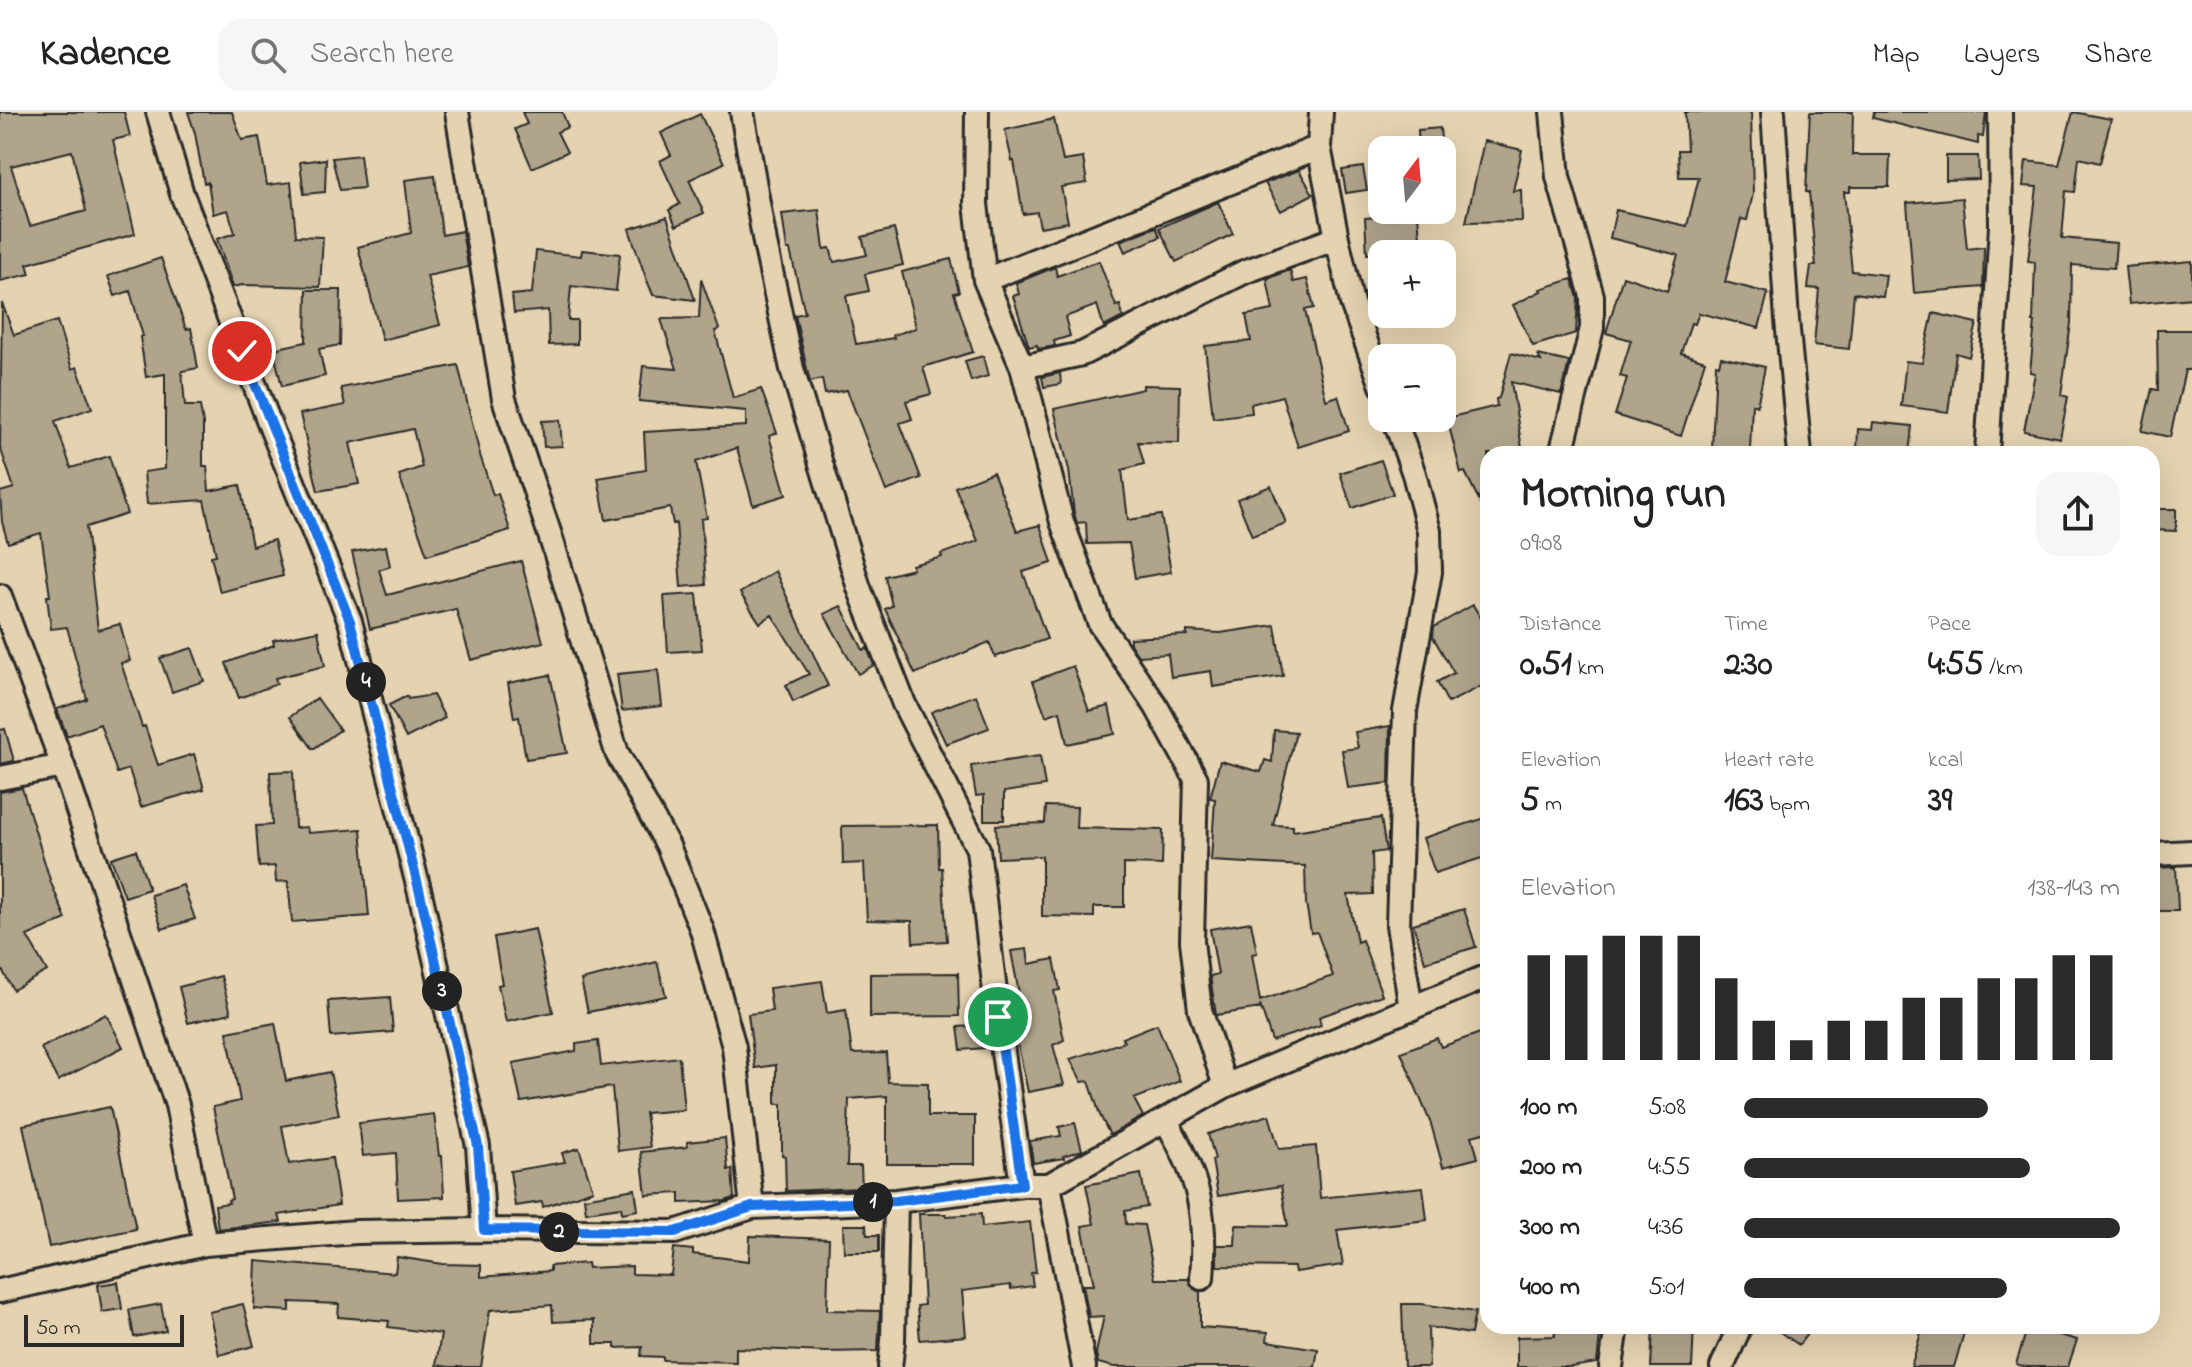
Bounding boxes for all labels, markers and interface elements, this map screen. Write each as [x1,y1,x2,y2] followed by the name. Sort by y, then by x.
[218,19,778,91] search box
[40,27,170,83] text: Kadence
[246,33,290,77] icon: search
[310,33,454,77] text: Search here
[1872,35,1920,76] text: Map
[1964,35,2040,76] text: Layers
[2084,35,2152,76] text: Share
[1368,136,1456,224] north arrow
[1368,136,1456,432] map controls
[1368,240,1456,328] button: +
[208,317,276,385] pin
[220,329,264,373] icon: check
[1368,344,1456,432] button: −
[1520,463,1726,527] text: Morning run
[2036,472,2120,556] button: share
[1520,525,1562,563] text: 09:08
[1520,609,1601,641] text: Distance
[1724,609,1768,641] text: Time
[1928,609,1971,641] text: Pace
[1520,641,1572,691] text: 0.51
[1724,641,1773,691] text: 2:30
[1928,641,1984,691] text: 4:55
[1572,653,1604,685] text: km
[1984,653,2023,685] text: /km
[346,662,386,702] pin: 4
[361,666,371,698] text: 4
[1520,745,1601,777] text: Elevation
[1724,745,1814,777] text: Heart rate
[1928,745,1963,777] text: kcal
[1520,777,1539,827] text: 5
[1724,777,1764,827] text: 163
[1928,777,1952,827] text: 39
[1539,789,1562,821] text: m
[1764,789,1810,821] text: bpm
[1520,870,1616,908] text: Elevation
[2027,870,2120,908] text: 138–143 m
[422,971,462,1011] pin: 3
[437,975,447,1007] text: 3
[964,983,1032,1051] pin
[976,995,1020,1039] icon: arrive
[1520,1089,1577,1127] text: 100 m
[1648,1089,1686,1127] text: 5:08
[1520,1149,1582,1187] text: 200 m
[1648,1149,1691,1187] text: 4:55
[853,1182,893,1222] pin: 1
[870,1186,877,1218] text: 1
[1520,1209,1580,1247] text: 300 m
[1648,1209,1683,1247] text: 4:36
[539,1212,579,1252] pin: 2
[554,1216,564,1248] text: 2
[1520,1269,1580,1307] text: 400 m
[1648,1269,1685,1307] text: 5:01
[24,1311,184,1347] scale bar
[36,1313,81,1345] text: 50 m

